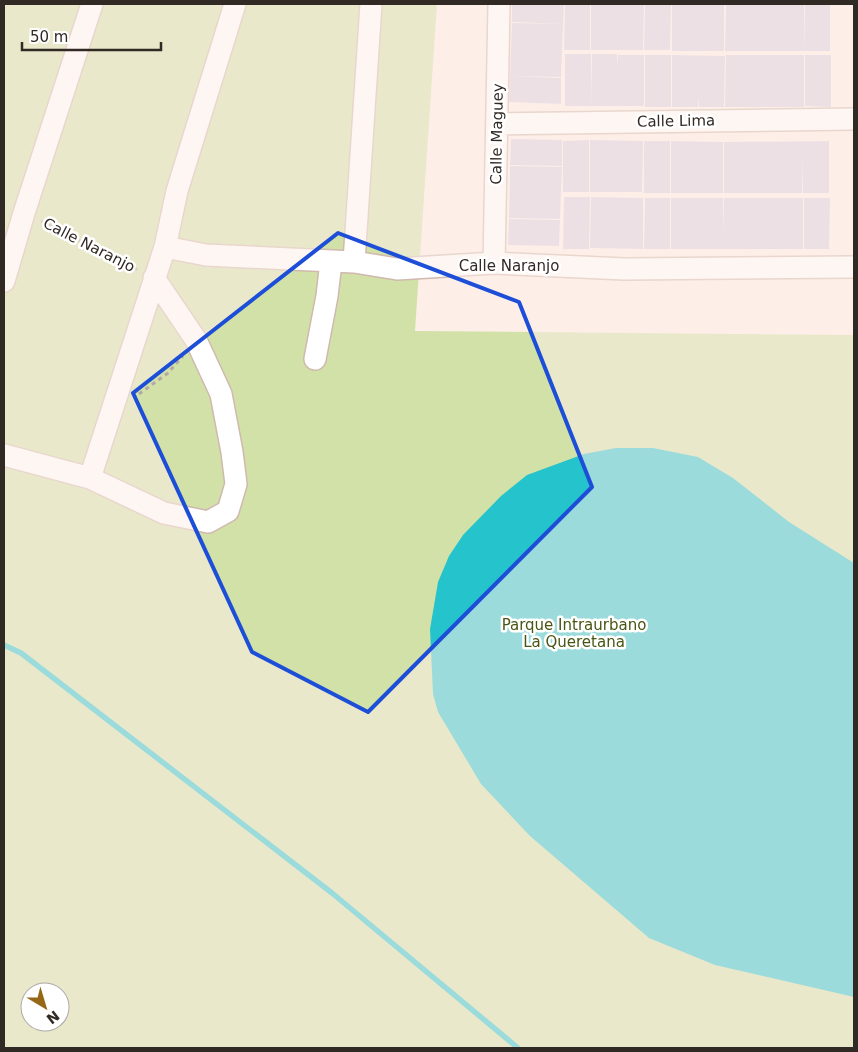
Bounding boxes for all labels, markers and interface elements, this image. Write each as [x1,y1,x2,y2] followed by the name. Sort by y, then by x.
[22,20,161,52] scale bar
[30,28,68,46] text: 50 m
[487,83,507,185] street label: Calle Maguey
[637,111,715,131] street label: Calle Lima
[40,214,138,276] street label: Calle Naranjo
[459,257,559,275] street label: Calle Naranjo
[502,616,646,651] park label: Parque Intraurbano La Queretana
[20,982,70,1032] north arrow
[43,1007,63,1027] text: N

